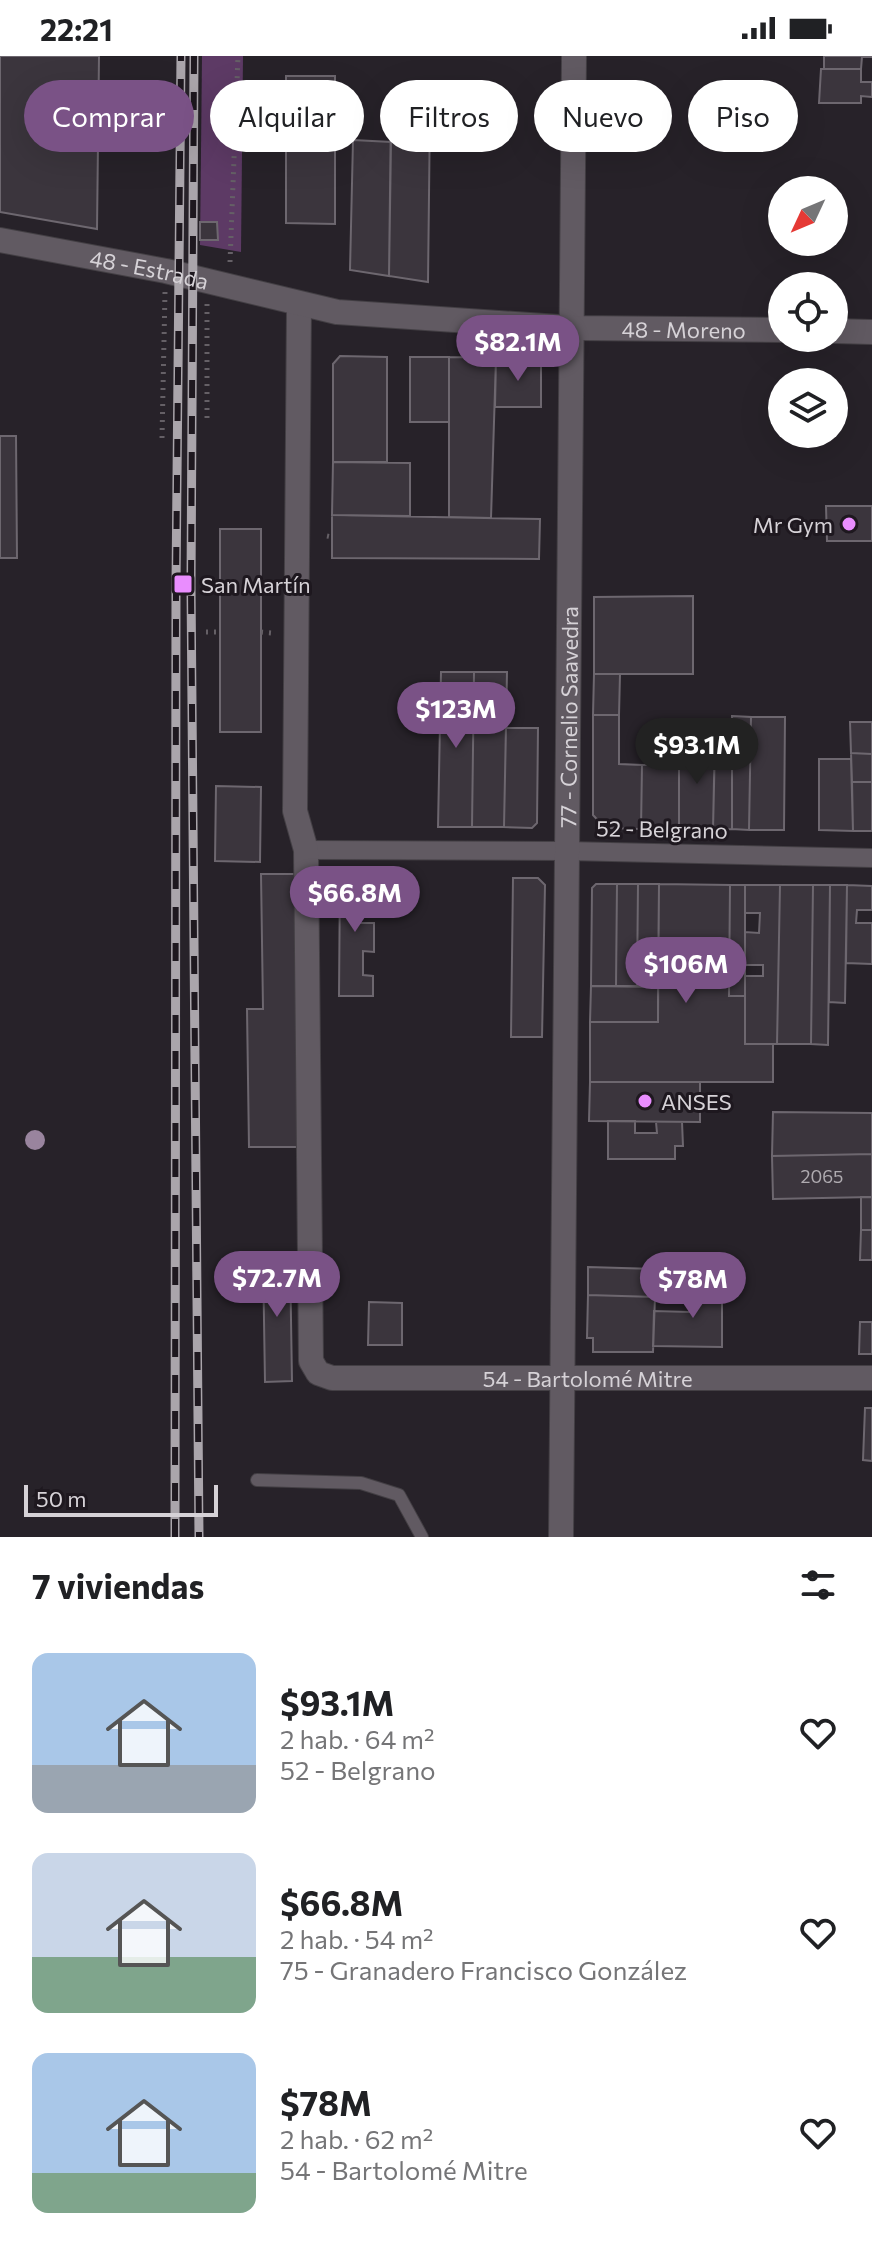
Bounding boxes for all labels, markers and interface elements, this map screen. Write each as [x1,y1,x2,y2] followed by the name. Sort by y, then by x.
[40,10,113,47] text: 22:21
[24,80,194,152] chip: Comprar
[210,80,364,152] chip: Alquilar
[380,80,518,152] chip: Filtros
[534,80,672,152] chip: Nuevo
[688,80,798,152] chip: Piso
[768,176,848,256] north arrow
[768,176,848,448] map controls
[88,244,211,294] street label: 48 - Estrada
[768,272,848,352] button: locate
[453,315,583,383] pin: $82.1M
[621,315,746,343] street label: 48 - Moreno
[474,325,562,356] text: $82.1M
[768,368,848,448] button: layers
[753,511,833,538] place label: Mr Gym
[840,515,858,533] marker: Mr Gym
[201,571,311,598] place label: San Martín
[172,573,194,595] marker: San Martín
[554,606,583,828] street label: 77 - Cornelio Saavedra
[400,682,512,750] pin: $123M
[415,692,497,723] text: $123M
[632,718,762,786] pin: $93.1M
[653,728,741,759] text: $93.1M
[596,814,728,844] street label: 52 - Belgrano
[290,866,420,934] pin: $66.8M
[308,876,402,907] text: $66.8M
[630,937,742,1005] pin: $106M
[643,947,729,978] text: $106M
[661,1088,732,1115] place label: ANSES
[636,1092,654,1110] marker: ANSES
[801,1165,843,1187] house number: 2065
[212,1251,342,1319] pin: $72.7M
[646,1252,740,1320] pin: $78M
[232,1261,322,1292] text: $72.7M
[658,1262,728,1293] text: $78M
[483,1365,693,1392] street label: 54 - Bartolomé Mitre
[24,1481,218,1517] scale bar
[36,1485,86,1512] text: 50 m
[796,1563,840,1607] icon: filters
[32,1564,204,1606] text: 7 viviendas
[280,1681,394,1723] text: $93.1M
[96,1685,192,1781] icon: home
[796,1711,840,1755] icon: heart
[280,1723,434,1754] text: 2 hab. · 64 m²
[280,1754,436,1785] text: 52 - Belgrano
[280,1881,403,1923] text: $66.8M
[96,1885,192,1981] icon: home
[796,1911,840,1955] icon: heart
[280,1923,434,1954] text: 2 hab. · 54 m²
[280,1954,687,1985] text: 75 - Granadero Francisco González
[280,2081,372,2123] text: $78M
[96,2085,192,2181] icon: home
[796,2111,840,2155] icon: heart
[280,2123,433,2154] text: 2 hab. · 62 m²
[280,2154,528,2185] text: 54 - Bartolomé Mitre

